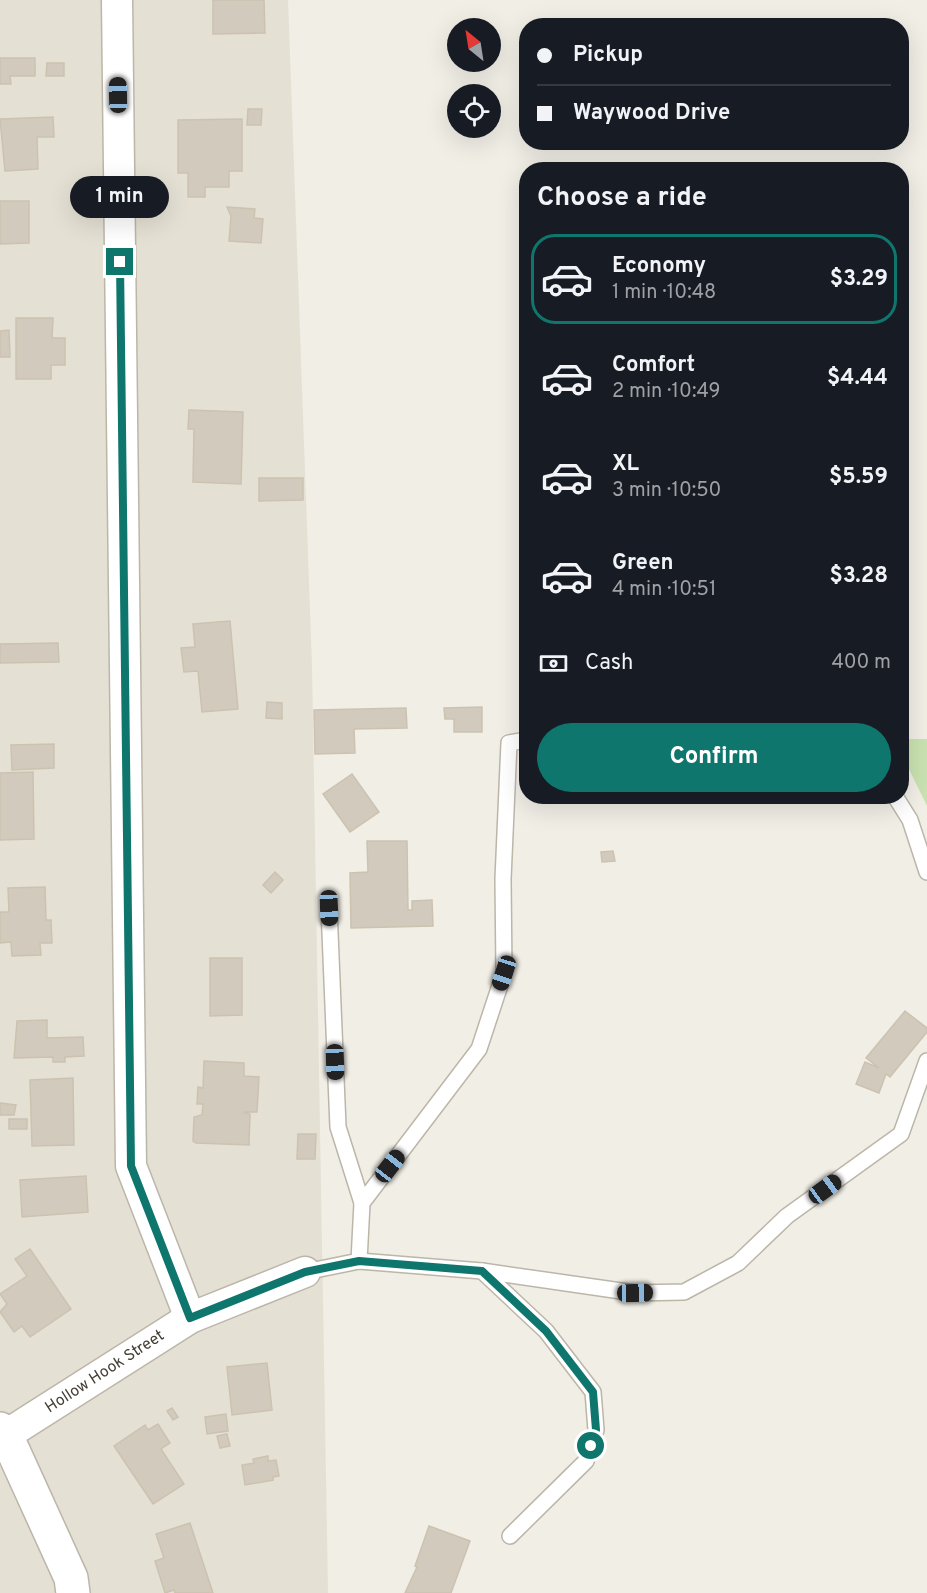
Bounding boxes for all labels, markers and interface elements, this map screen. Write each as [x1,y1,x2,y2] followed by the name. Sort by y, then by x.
[447,18,501,72] north arrow
[447,18,501,138] map controls
[573,42,643,69] text: Pickup
[109,77,127,113] car
[447,84,501,138] button: locate
[573,100,730,127] text: Waywood Drive
[70,175,170,217] callout: 1 min
[537,181,707,215] text: Choose a ride
[95,184,144,210] text: 1 min
[106,248,133,275] route end
[540,252,594,306] icon: car
[612,253,706,280] text: Economy
[830,266,888,293] text: $3.29
[612,280,716,306] text: 1 min · 10:48
[540,351,594,405] icon: car
[612,352,695,379] text: Comfort
[827,365,888,392] text: $4.44
[612,379,720,405] text: 2 min · 10:49
[540,450,594,504] icon: car
[612,451,639,478] text: XL
[829,464,888,491] text: $5.59
[612,478,721,504] text: 3 min · 10:50
[540,549,594,603] icon: car
[612,550,674,577] text: Green
[829,563,888,590] text: $3.28
[612,577,716,603] text: 4 min · 10:51
[537,647,570,680] icon: cash
[585,650,634,677] text: Cash
[831,650,891,676] text: 400 m
[537,723,891,792] button: Confirm
[319,890,339,926] car
[490,953,518,993] car
[325,1044,345,1080] car
[372,1146,408,1186] car
[805,1171,845,1207] car
[617,1284,653,1302] car
[42,1326,168,1418] street label: Hollow Hook Street
[577,1432,604,1459] route start

